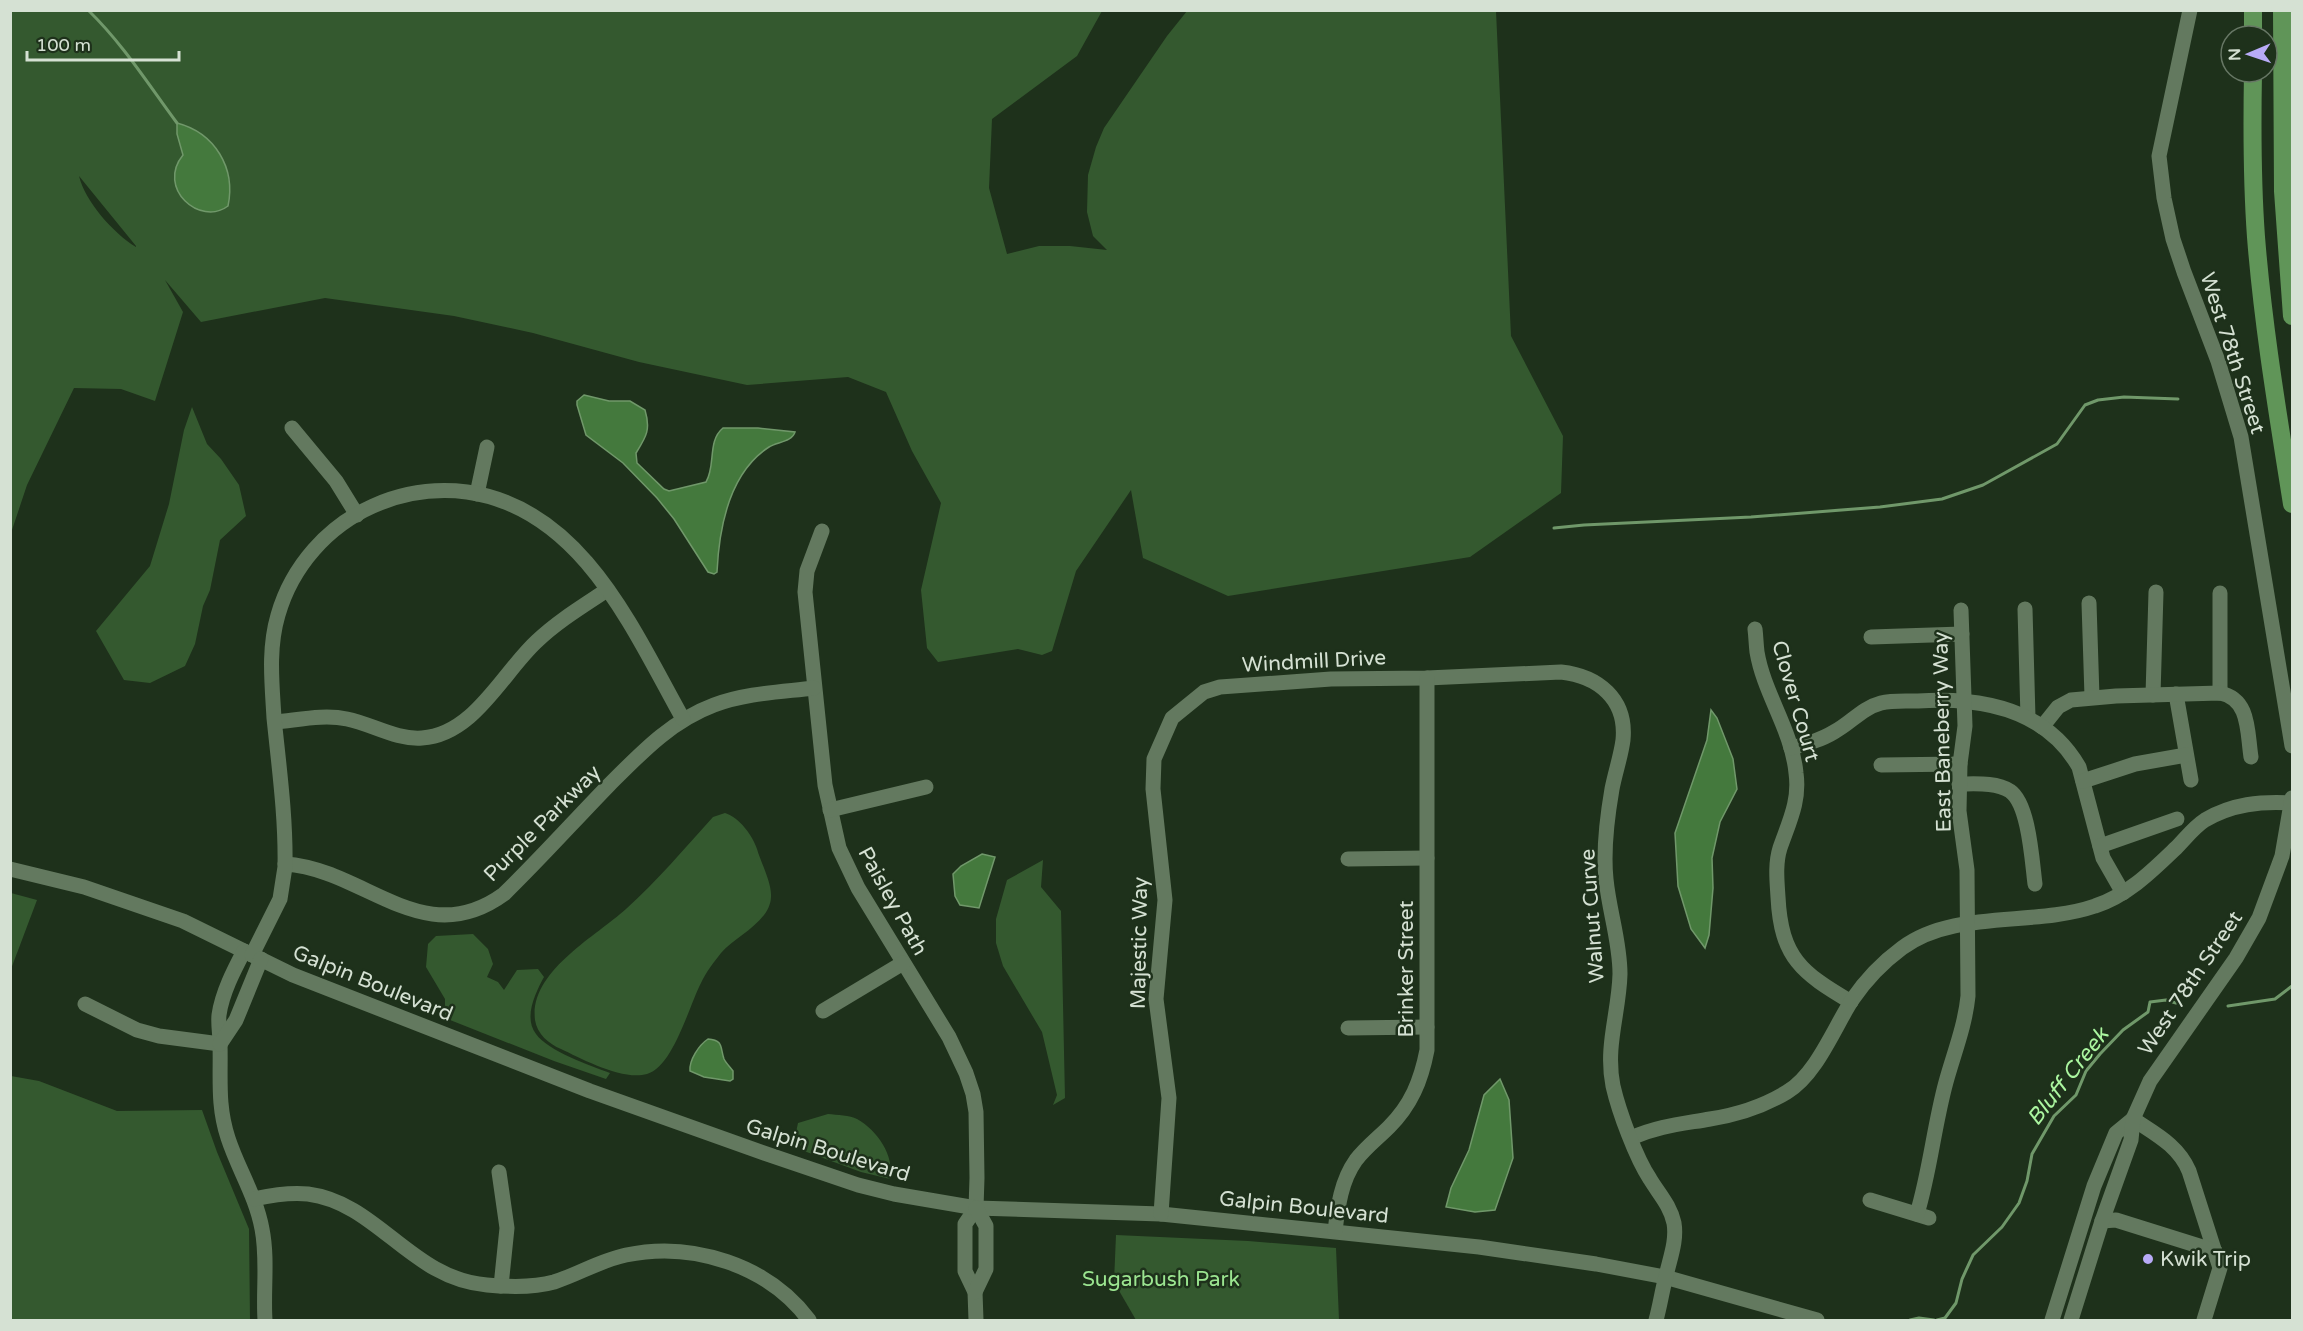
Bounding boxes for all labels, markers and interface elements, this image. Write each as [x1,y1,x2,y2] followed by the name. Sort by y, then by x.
[27,24,178,62] scale bar
[2219,24,2279,84] north arrow
[36,34,91,56] text: 100 m
[2225,48,2245,61] text: N
[2195,269,2270,437] street label: West 78th Street
[1928,631,1957,833] street label: East Baneberry Way
[1766,638,1825,765] street label: Clover Court
[1241,645,1387,678] street label: Windmill Drive
[479,760,606,887] street label: Purple Parkway
[852,843,933,960] street label: Paisley Path
[1575,848,1610,984] street label: Walnut Curve
[1126,877,1153,1009] street label: Majestic Way
[1394,900,1419,1038] street label: Brinker Street
[2133,907,2248,1060] street label: West 78th Street
[289,940,457,1027] street label: Galpin Boulevard
[2022,1021,2115,1131] water label: Bluff Creek
[743,1114,913,1187] street label: Galpin Boulevard
[1218,1186,1390,1229] street label: Galpin Boulevard
[2160,1247,2251,1272] place label: Kwik Trip
[2141,1252,2155,1266] marker: Kwik Trip
[1082,1267,1240,1292] park label: Sugarbush Park

